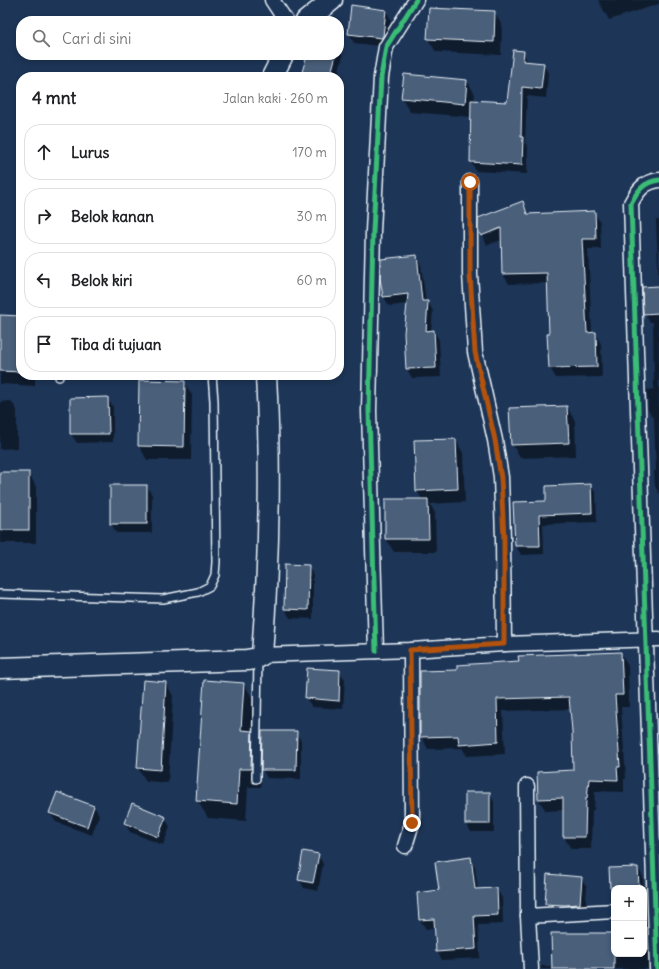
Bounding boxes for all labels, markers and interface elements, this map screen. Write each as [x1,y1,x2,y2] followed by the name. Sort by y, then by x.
[16,16,344,60] search box
[30,27,52,49] icon: search
[62,29,131,48] text: Cari di sini
[32,87,76,109] text: 4 mnt
[223,90,328,107] text: Jalan kaki · 260 m
[33,141,55,163] icon: ahead
[71,143,109,162] text: Lurus
[292,144,327,161] text: 170 m
[461,173,479,191] route start
[33,205,55,227] icon: right
[71,207,154,226] text: Belok kanan
[297,208,327,225] text: 30 m
[33,269,55,291] icon: left
[71,271,132,290] text: Belok kiri
[296,272,327,289] text: 60 m
[33,333,55,355] icon: arrive
[71,335,161,354] text: Tiba di tujuan
[403,814,421,832] route end
[611,885,647,957] map controls
[611,885,647,921] button: +
[611,921,647,957] button: −

